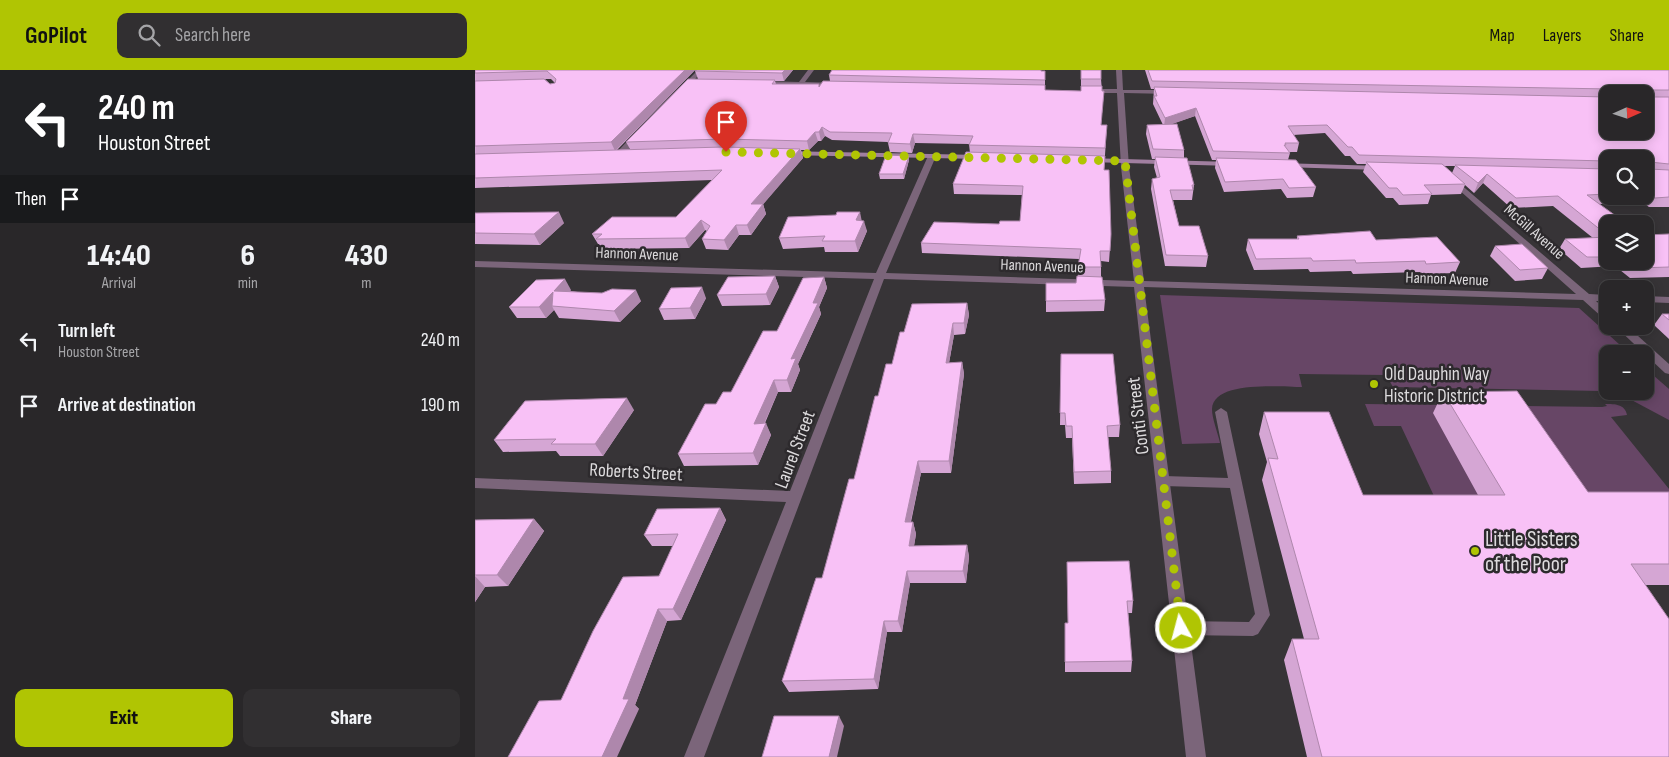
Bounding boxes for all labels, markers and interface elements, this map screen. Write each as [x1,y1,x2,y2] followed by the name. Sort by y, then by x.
[117,13,467,58] search box
[25,21,87,50] text: GoPilot
[135,21,163,49] icon: search
[175,24,251,47] text: Search here
[1490,25,1515,46] text: Map
[1543,25,1582,46] text: Layers
[1610,25,1644,46] text: Share
[1599,85,1654,140] north arrow
[1599,85,1654,400] map controls
[98,87,175,130] text: 240 m
[15,90,80,155] icon: left
[705,101,747,152] pin
[712,108,740,136] icon: arrive
[98,130,210,157] text: Houston Street
[1599,150,1654,205] button: search
[56,185,84,213] icon: arrive
[15,188,46,211] text: Then
[1500,201,1568,264] street label: McGill Avenue
[1599,215,1654,270] button: layers
[87,238,151,274] text: 14:40
[240,238,255,274] text: 6
[345,238,388,274] text: 430
[595,244,679,265] street label: Hannon Avenue
[1000,256,1084,277] street label: Hannon Avenue
[1405,269,1489,290] street label: Hannon Avenue
[102,274,136,293] text: Arrival
[238,274,258,293] text: min
[361,274,372,293] text: m
[1599,280,1654,335] button: +
[58,320,115,343] text: Turn left
[15,327,43,355] icon: left
[421,329,460,352] text: 240 m
[58,343,140,362] text: Houston Street
[1599,345,1654,400] button: −
[1384,363,1490,408] place label: Old Dauphin Way Historic District
[1122,376,1155,456] street label: Conti Street
[1368,378,1380,390] marker: Old Dauphin Way Historic District
[15,392,43,420] icon: arrive
[58,394,196,417] text: Arrive at destination
[421,394,460,417] text: 190 m
[770,407,821,492] street label: Laurel Street
[589,459,683,486] street label: Roberts Street
[1485,526,1578,578] place label: Little Sisters of the Poor
[1469,545,1481,557] marker: Little Sisters of the Poor
[1154,601,1206,653] position arrow
[15,689,233,747] button: Exit
[243,689,460,747] button: Share

